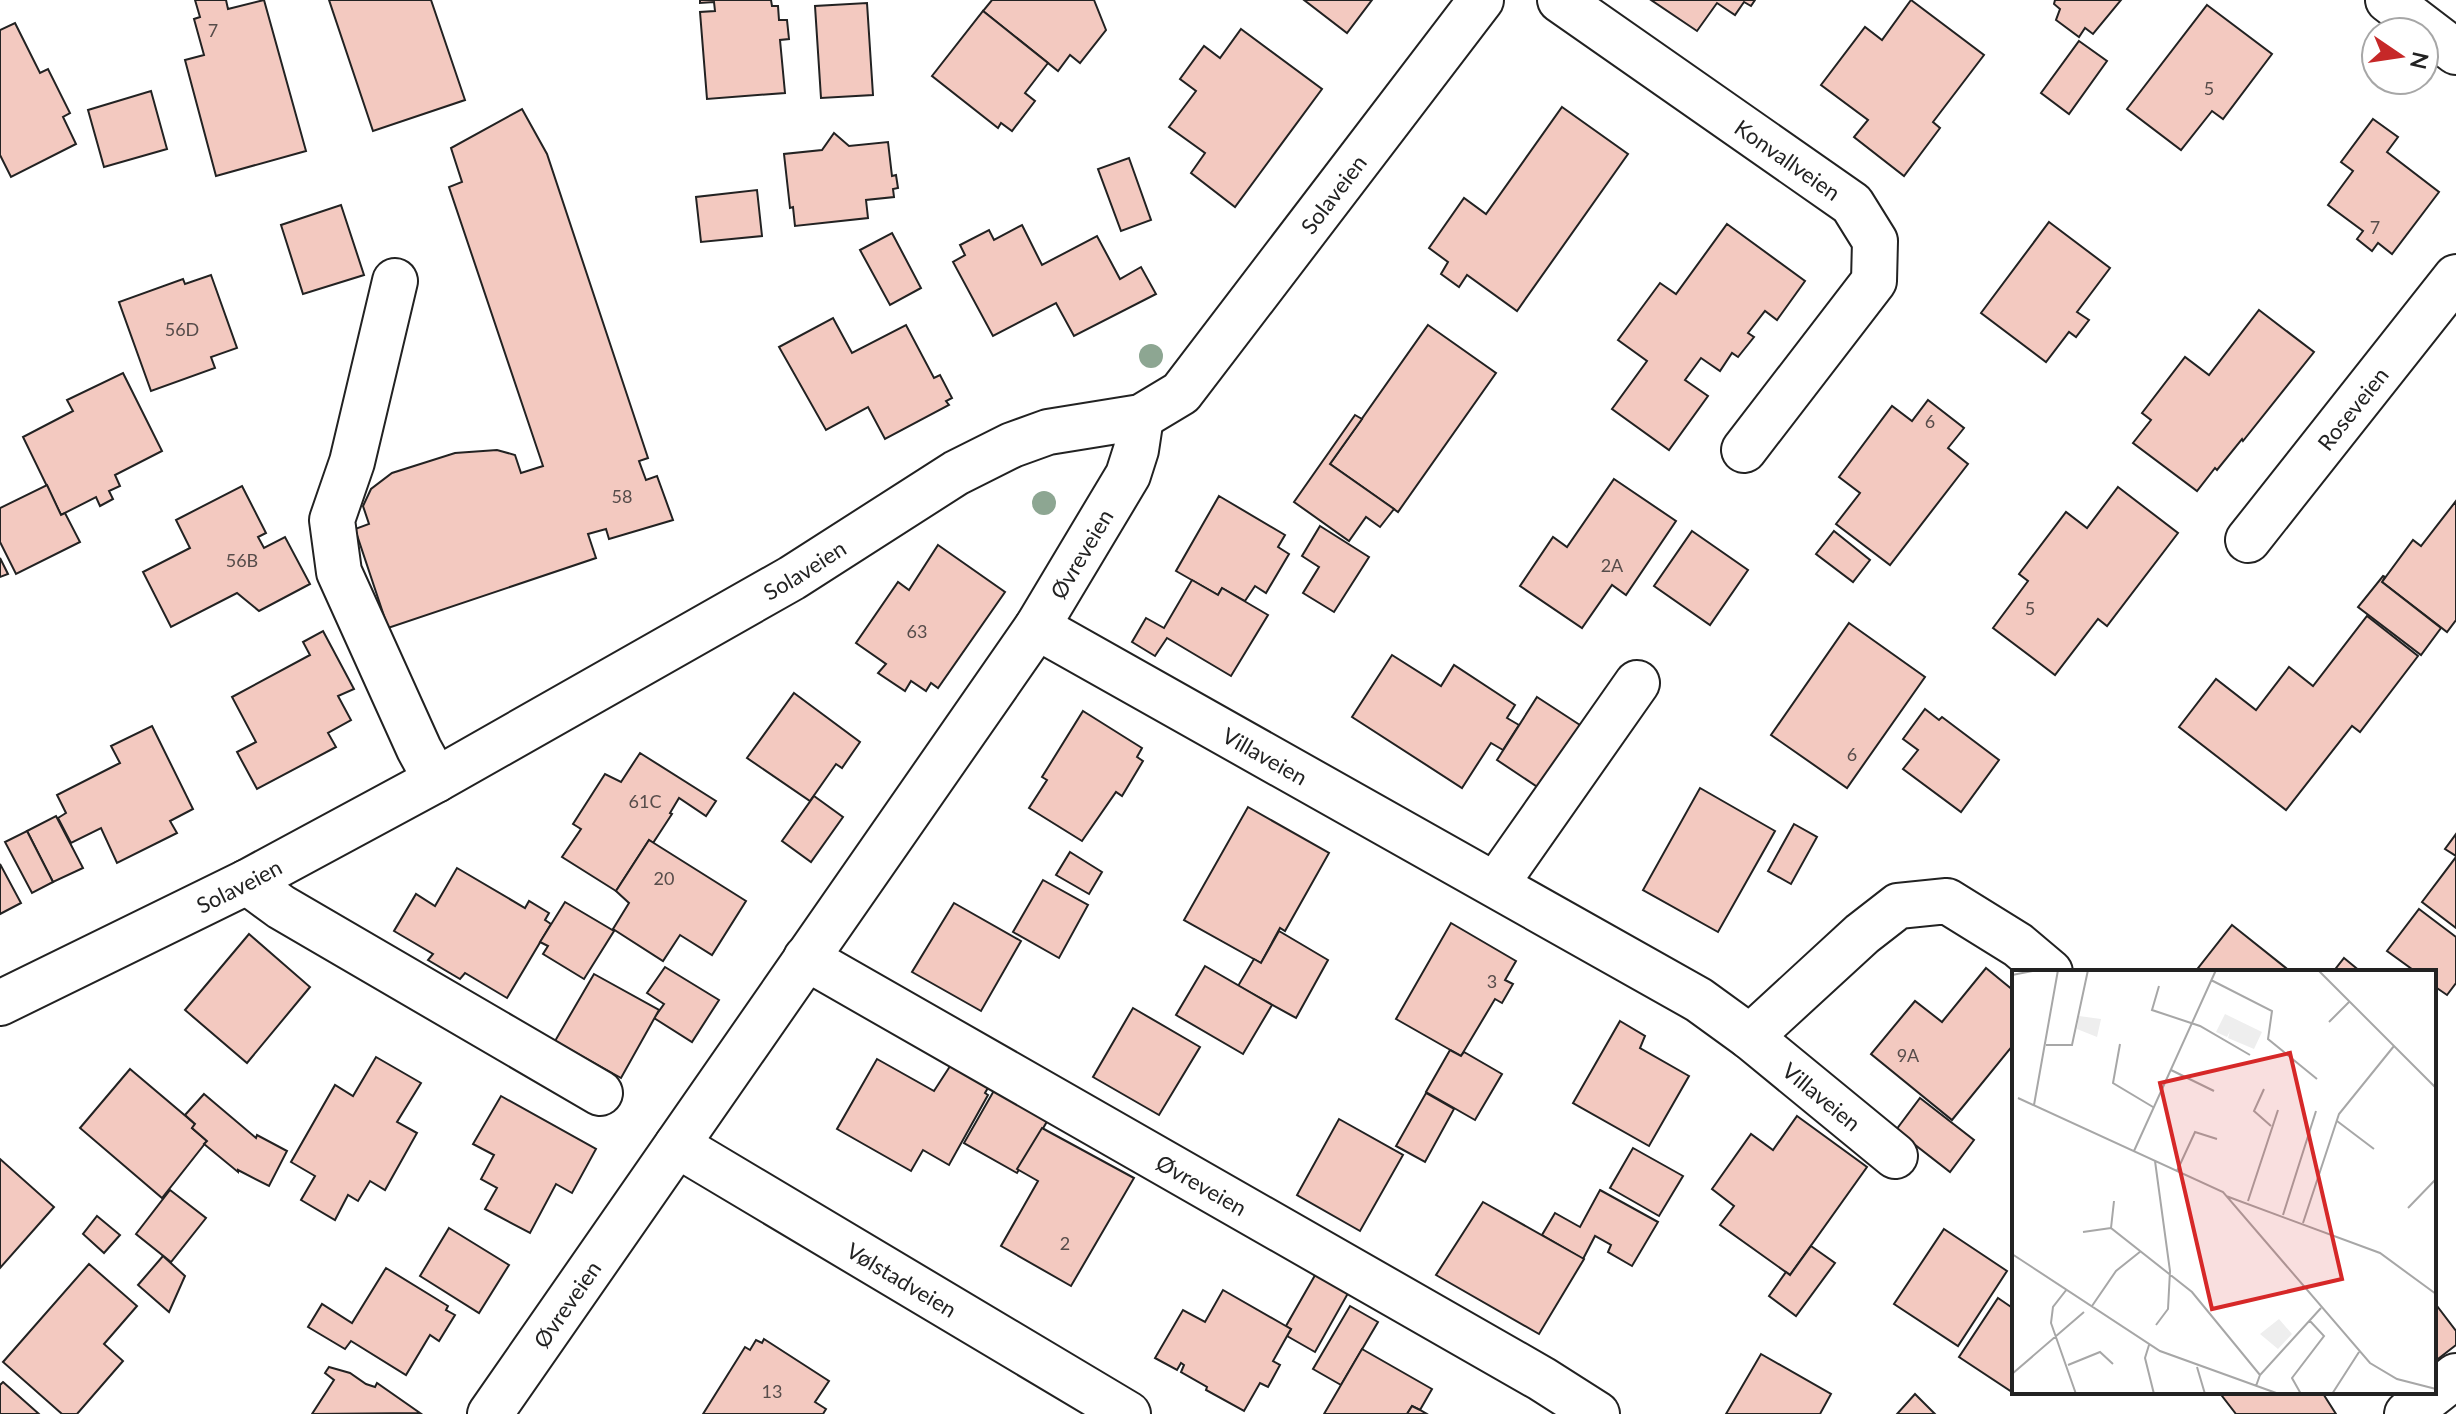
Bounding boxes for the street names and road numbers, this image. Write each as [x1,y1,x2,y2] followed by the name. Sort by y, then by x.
[1730,113,1846,205] street label: Konvallveien
[1294,149,1372,239] street label: Solaveien
[2311,361,2393,455] street label: Roseveien
[1044,504,1118,603] street label: Øvreveien
[758,534,851,605] street label: Solaveien
[1218,721,1312,790] street label: Villaveien
[192,853,286,918] street label: Solaveien
[1777,1056,1867,1136] street label: Villaveien
[1152,1148,1252,1221] street label: Øvreveien
[842,1236,962,1322] street label: Vølstadveien
[527,1255,606,1353] street label: Øvreveien

